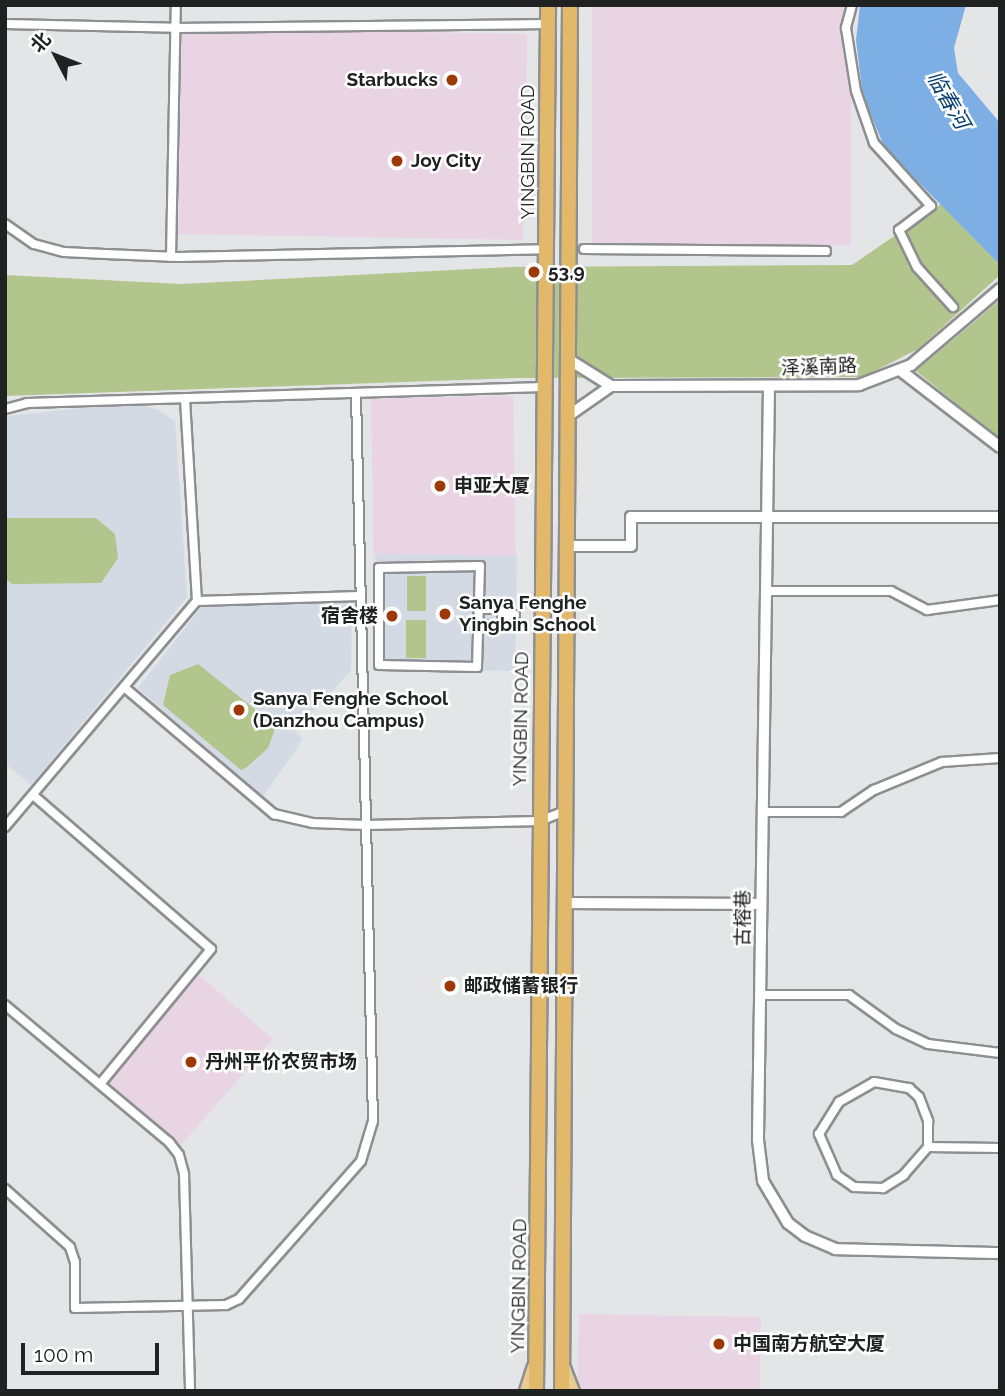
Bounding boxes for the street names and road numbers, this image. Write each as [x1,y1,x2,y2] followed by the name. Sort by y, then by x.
[517,85,539,219] street label: YINGBIN ROAD
[781,354,857,380] street label: 泽溪南路
[508,651,534,787] street label: YINGBIN ROAD
[731,889,755,947] street label: 古榕巷
[506,1218,532,1354] street label: YINGBIN ROAD

